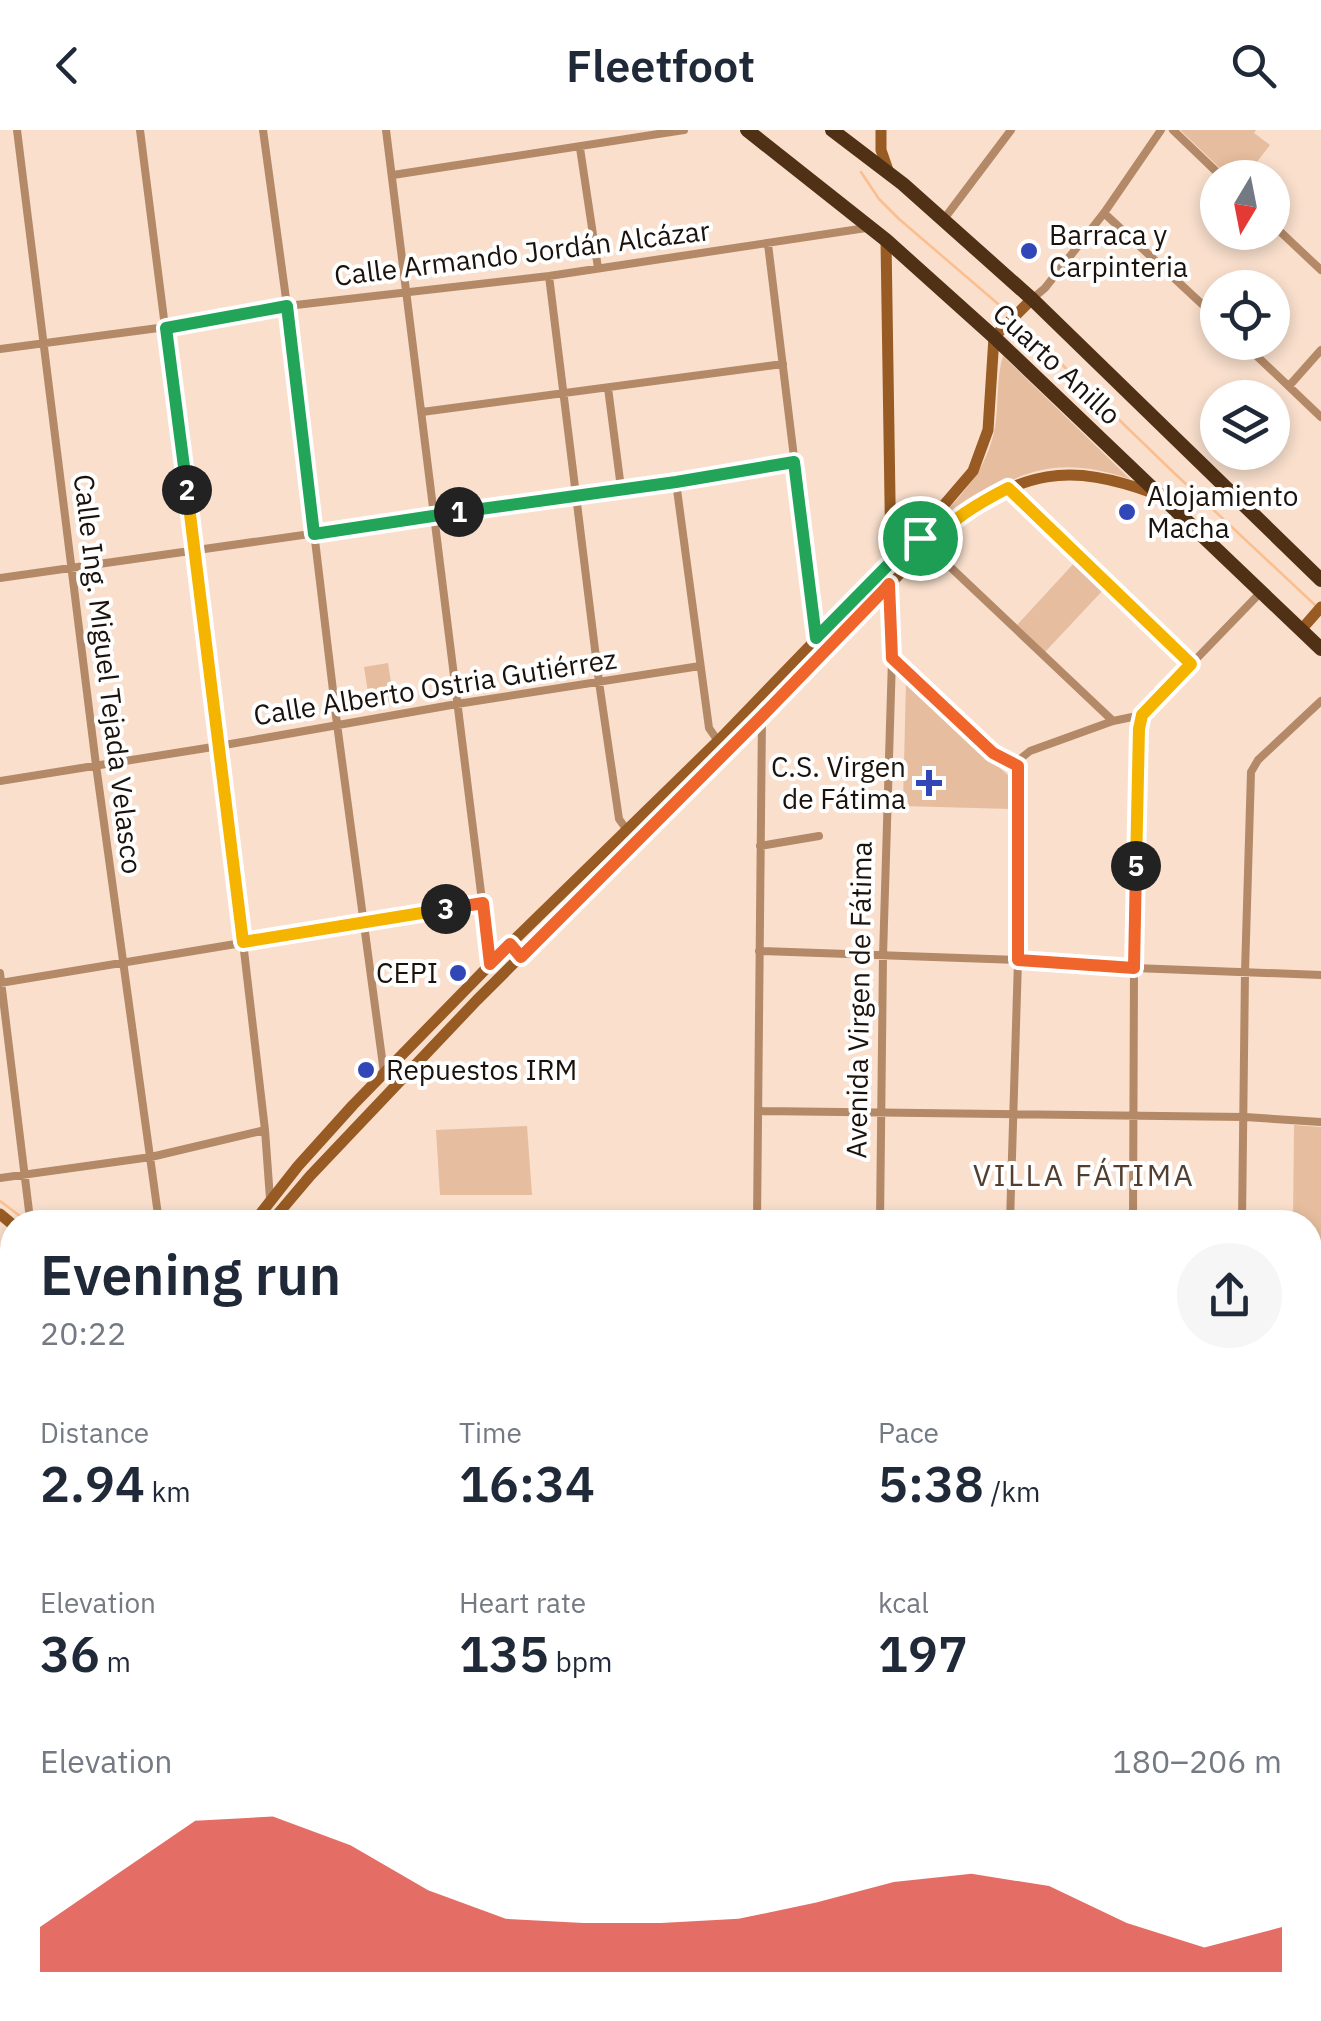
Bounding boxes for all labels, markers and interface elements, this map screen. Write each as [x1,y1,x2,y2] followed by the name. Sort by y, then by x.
[566,36,755,94] text: Fleetfoot
[40,38,95,93] icon: back
[1226,38,1281,93] icon: search
[1200,160,1290,250] north arrow
[1200,160,1290,470] map controls
[332,211,712,294] street label: Calle Armando Jordán Alcázar
[1049,216,1188,285] place label: Barraca y Carpinteria
[1018,240,1040,262] marker: Barraca y Carpinteria
[1200,270,1290,360] button: locate
[985,295,1129,432] street label: Cuarto Anillo
[1200,380,1290,470] button: layers
[162,465,212,515] pin: 2
[179,471,195,508] text: 2
[66,472,151,876] street label: Calle Ing. Miguel Tejada Velasco
[1147,477,1298,546] place label: Alojamiento Macha
[434,487,484,537] pin: 1
[451,493,467,530] text: 1
[878,496,963,581] pin
[1116,501,1138,523] marker: Alojamiento Macha
[893,511,948,566] icon: arrive
[251,640,619,733] street label: Calle Alberto Ostria Gutiérrez
[771,748,906,817] place label: C.S. Virgen de Fátima
[916,770,942,796] marker: C.S. Virgen de Fátima
[837,841,880,1159] street label: Avenida Virgen de Fátima
[1111,841,1161,891] pin: 5
[1128,847,1144,884] text: 5
[421,884,471,934] pin: 3
[438,890,454,927] text: 3
[376,954,438,991] place label: CEPI
[447,962,469,984] marker: CEPI
[386,1051,577,1088] place label: Repuestos IRM
[355,1059,377,1081] marker: Repuestos IRM
[973,1155,1195,1194] district label: VILLA FÁTIMA
[40,1239,341,1310] text: Evening run
[1177,1243,1282,1348] button: share
[40,1312,126,1354] text: 20:22
[40,1414,149,1451] text: Distance
[459,1414,522,1451] text: Time
[878,1414,939,1451] text: Pace
[40,1451,145,1516] text: 2.94
[459,1451,595,1516] text: 16:34
[878,1451,984,1516] text: 5:38
[145,1473,191,1510] text: km
[984,1473,1041,1510] text: /km
[40,1584,156,1621] text: Elevation
[459,1584,586,1621] text: Heart rate
[878,1584,929,1621] text: kcal
[40,1621,100,1686] text: 36
[459,1621,549,1686] text: 135
[878,1621,968,1686] text: 197
[100,1643,131,1680] text: m
[549,1643,613,1680] text: bpm
[40,1740,173,1782] text: Elevation
[1112,1740,1282,1782] text: 180–206 m

